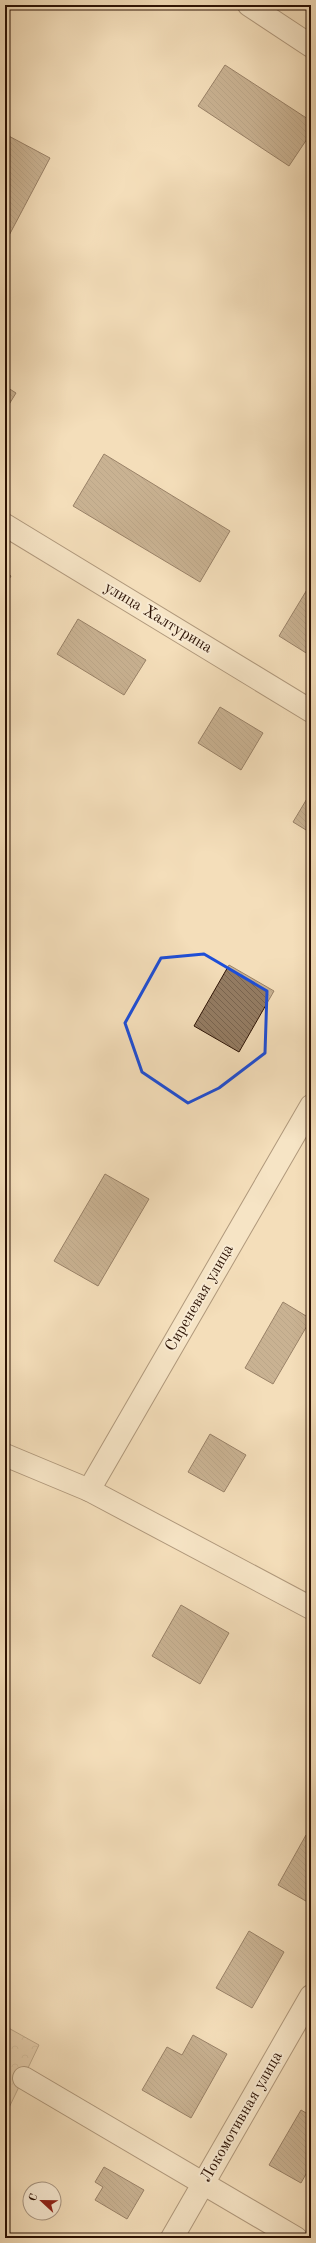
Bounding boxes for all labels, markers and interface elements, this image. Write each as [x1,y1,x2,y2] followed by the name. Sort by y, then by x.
[101,579,215,657] street label: улица Халтурина
[163,1242,237,1354] street label: Сиреневая улица
[198,2049,286,2185] street label: Локомотивная улица
[22,2181,62,2221] north arrow
[28,2192,41,2203] text: С

